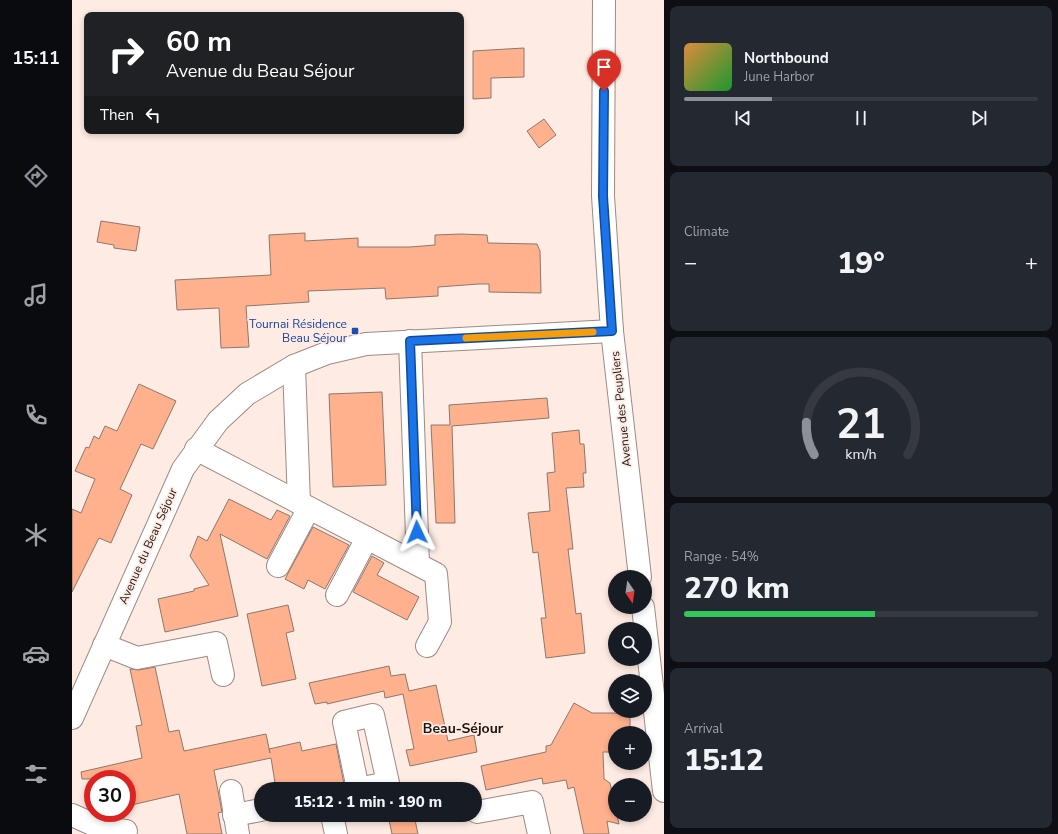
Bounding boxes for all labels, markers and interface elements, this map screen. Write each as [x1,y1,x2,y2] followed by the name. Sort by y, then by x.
[166,23,232,61] text: 60 m
[100,28,152,80] icon: right
[12,46,60,70] text: 15:11
[744,48,829,68] text: Northbound
[587,50,621,91] pin
[593,56,615,78] icon: arrive
[166,59,355,83] text: Avenue du Beau Séjour
[744,68,814,86] text: June Harbor
[142,104,164,126] icon: left
[100,105,134,125] text: Then
[732,107,754,129] icon: previous
[850,107,872,129] icon: pause
[968,107,990,129] icon: next
[22,162,50,190] icon: directions
[684,223,729,241] text: Climate
[837,243,885,284] text: 19°
[684,248,697,278] text: −
[1025,248,1038,278] text: +
[22,281,50,309] icon: music
[249,316,348,346] place label: Tournai Résidence Beau Séjour
[350,326,360,336] marker: Tournai Résidence Beau Séjour
[607,350,635,468] street label: Avenue des Peupliers
[836,396,886,453] text: 21
[22,401,50,429] icon: phone
[845,445,877,464] text: km/h
[115,485,181,607] street label: Avenue du Beau Séjour
[396,511,438,553] position arrow
[22,521,50,549] icon: climate
[684,548,759,566] text: Range · 54%
[684,568,790,609] text: 270 km
[608,570,652,614] north arrow
[608,570,652,822] map controls
[608,622,652,666] button: search
[22,640,50,668] icon: car
[608,674,652,718] button: layers
[423,719,504,738] district label: Beau-Séjour
[684,720,723,738] text: Arrival
[608,726,652,770] button: +
[684,740,764,781] text: 15:12
[22,760,50,788] icon: filters
[84,770,136,822] speed limit sign: 30
[608,778,652,822] button: −
[294,792,442,812] text: 15:12 · 1 min · 190 m

